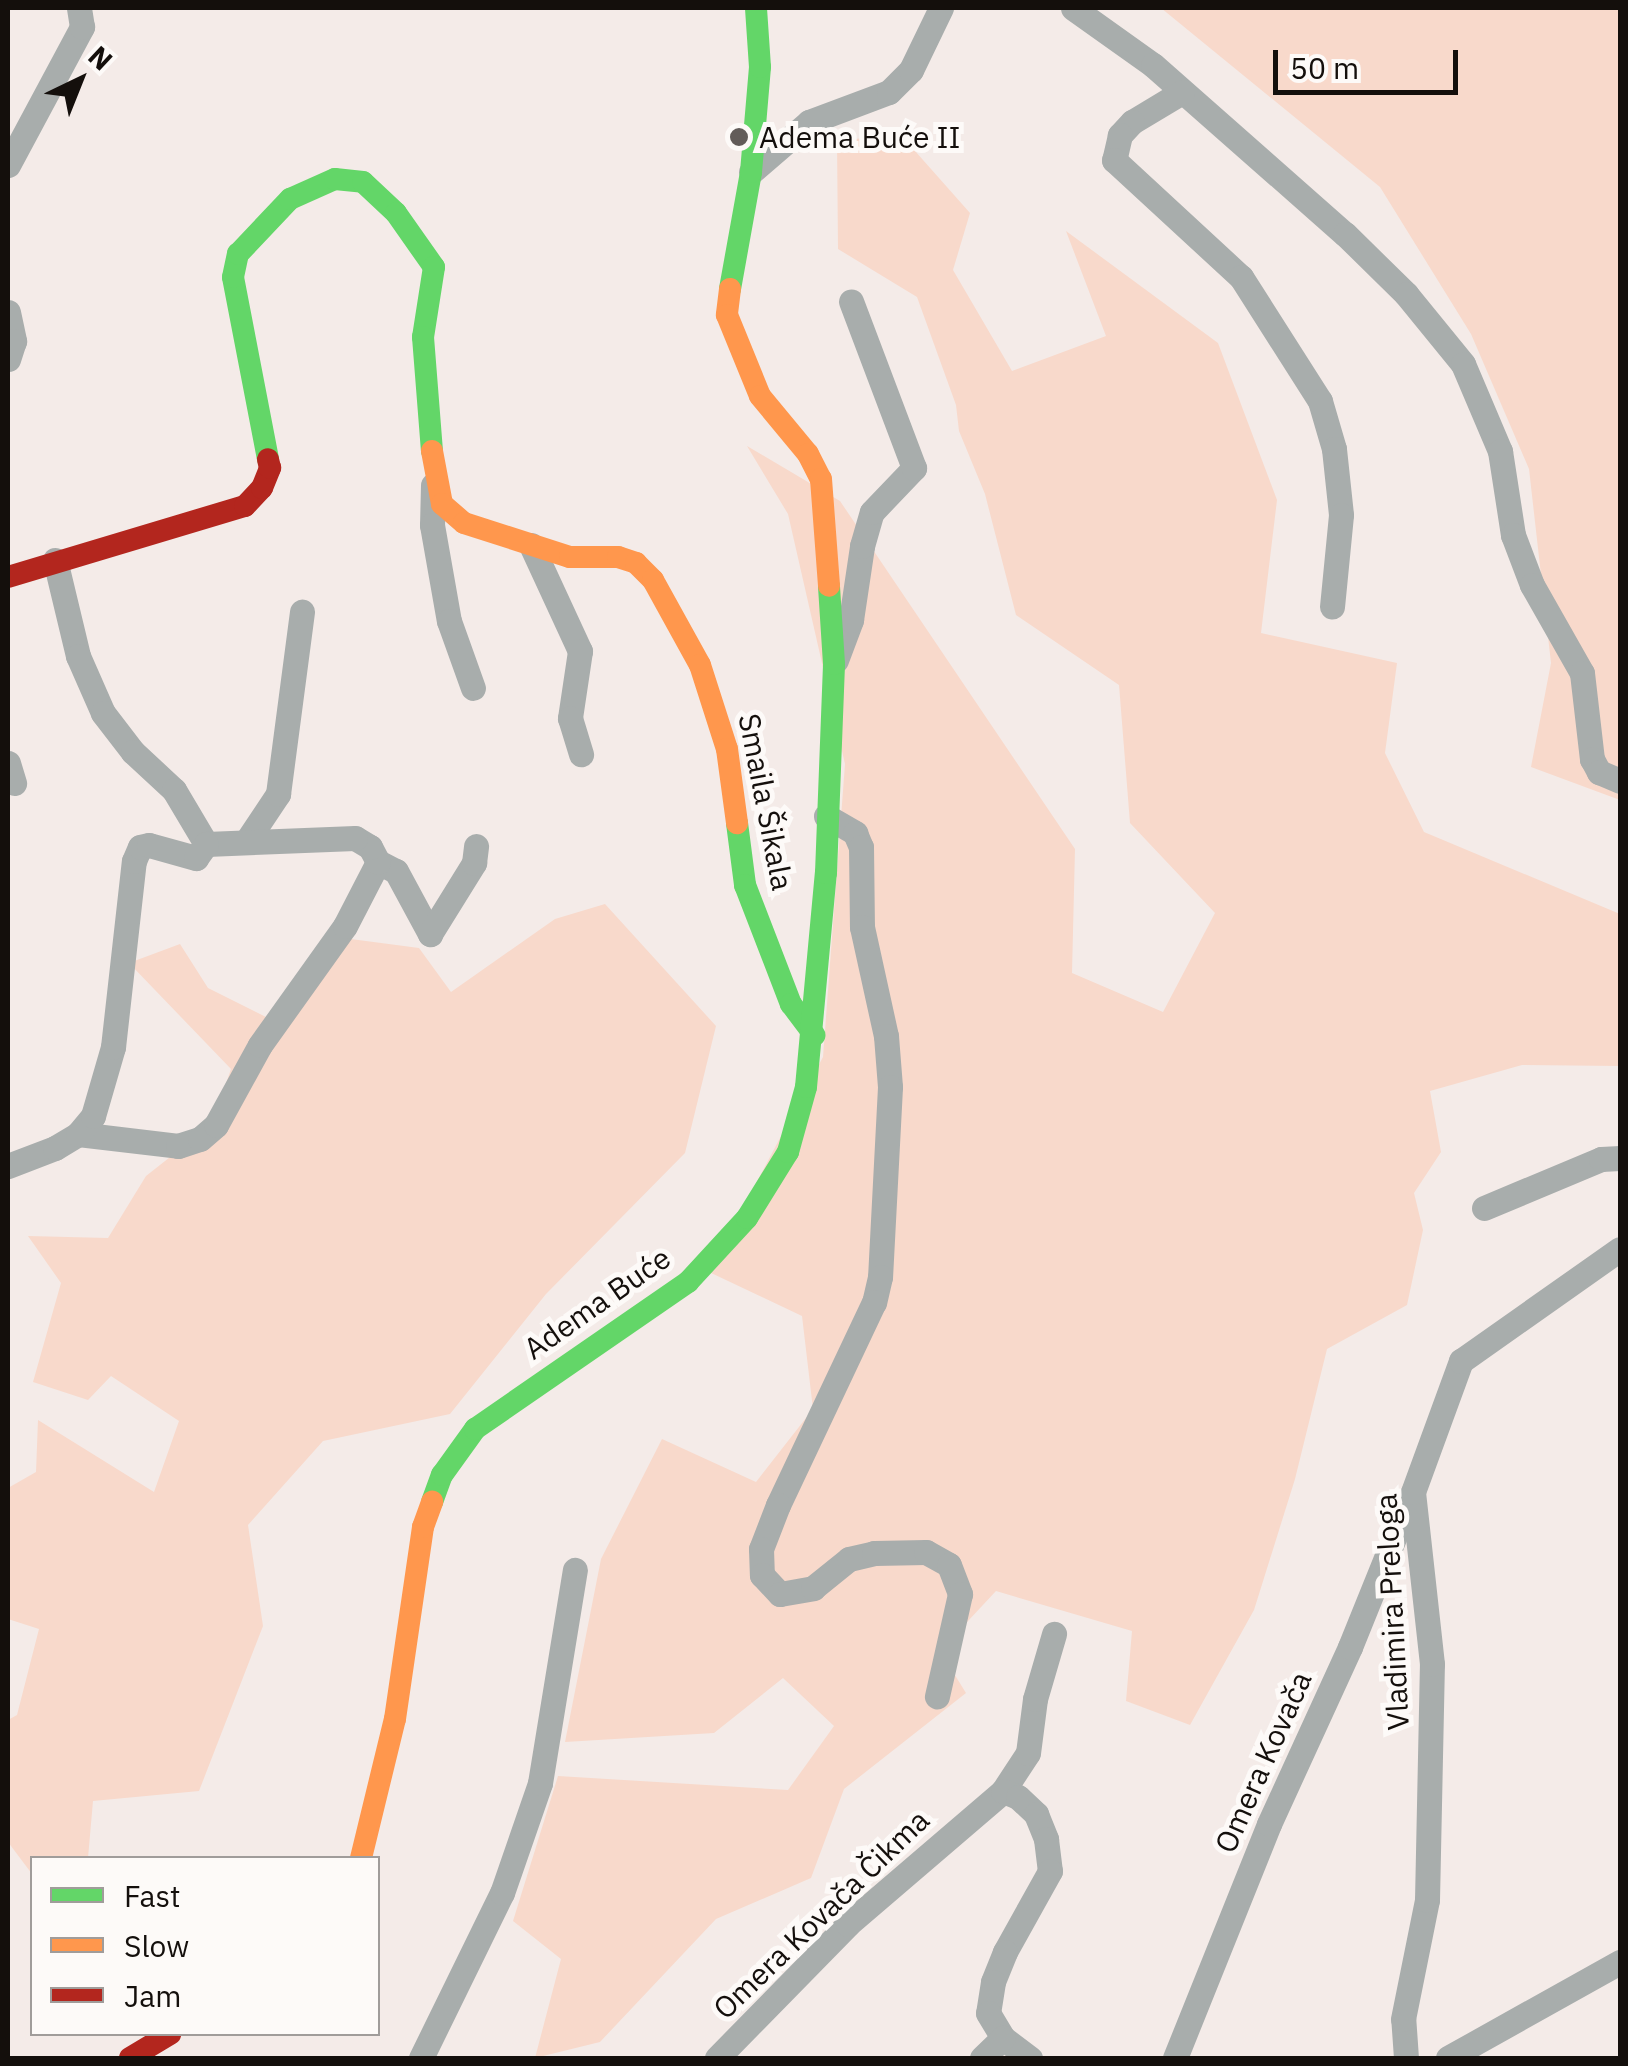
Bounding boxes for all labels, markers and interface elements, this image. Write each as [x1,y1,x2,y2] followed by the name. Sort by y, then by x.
[30,30,130,130] north arrow
[1278,30,1463,92] scale bar
[81,37,121,78] text: N
[1290,48,1359,87] text: 50 m
[759,119,960,155] place label: Adema Buće II
[728,126,750,148] marker: Adema Buće II
[731,711,801,893] street label: Smaila Šikala
[517,1239,677,1367] street label: Adema Buće
[1368,1493,1416,1731] street label: Vladimira Preloga
[1207,1666,1319,1858] street label: Omera Kovača
[706,1802,936,2026] street label: Omera Kovača Čikma
[30,1856,380,2036] legend
[124,1876,181,1915] text: Fast
[124,1926,189,1965] text: Slow
[124,1976,182,2015] text: Jam

